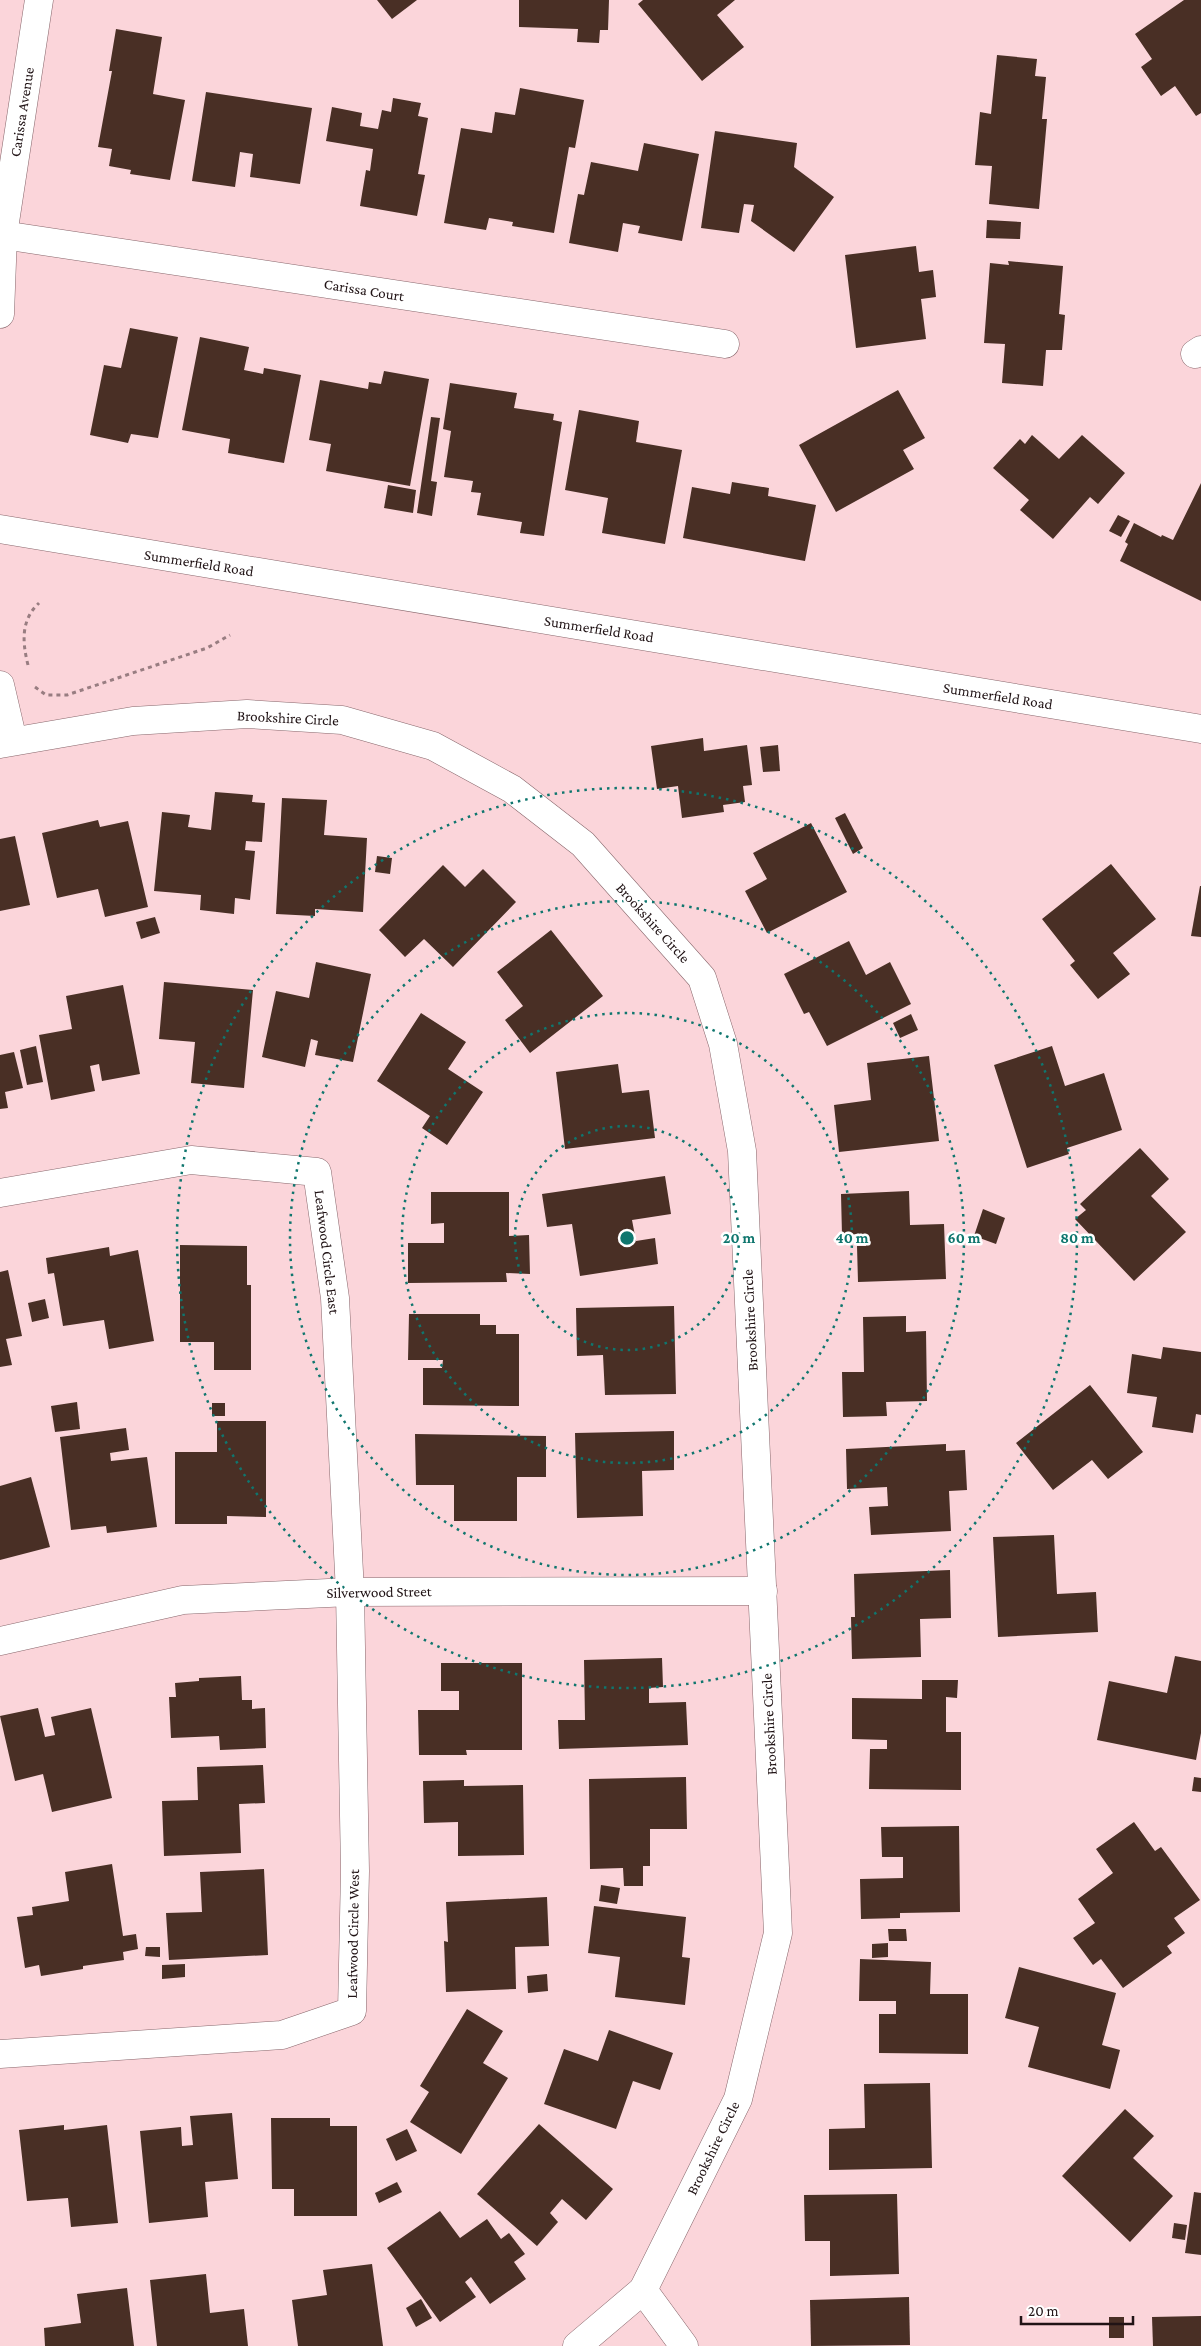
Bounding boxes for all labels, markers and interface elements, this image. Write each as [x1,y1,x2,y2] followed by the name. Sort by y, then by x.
[7,66,37,158] street label: Carissa Avenue
[323,276,406,304] street label: Carissa Court
[143,546,255,580] street label: Summerfield Road
[543,612,655,646] street label: Summerfield Road
[942,679,1054,713] street label: Summerfield Road
[237,707,340,729] street label: Brookshire Circle
[613,880,693,967] street label: Brookshire Circle
[311,1189,343,1316] street label: Leafwood Circle East
[618,1229,636,1247] centre of rings
[723,1230,755,1246] text: 20 m
[836,1230,869,1246] text: 40 m
[948,1230,981,1246] text: 60 m
[1060,1230,1094,1246] text: 80 m
[739,1268,761,1371] street label: Brookshire Circle
[326,1583,433,1601] street label: Silverwood Street
[758,1672,780,1775] street label: Brookshire Circle
[344,1868,362,1999] street label: Leafwood Circle West
[683,2098,743,2197] street label: Brookshire Circle
[1021,2294,1134,2326] scale bar
[1028,2303,1059,2319] text: 20 m

